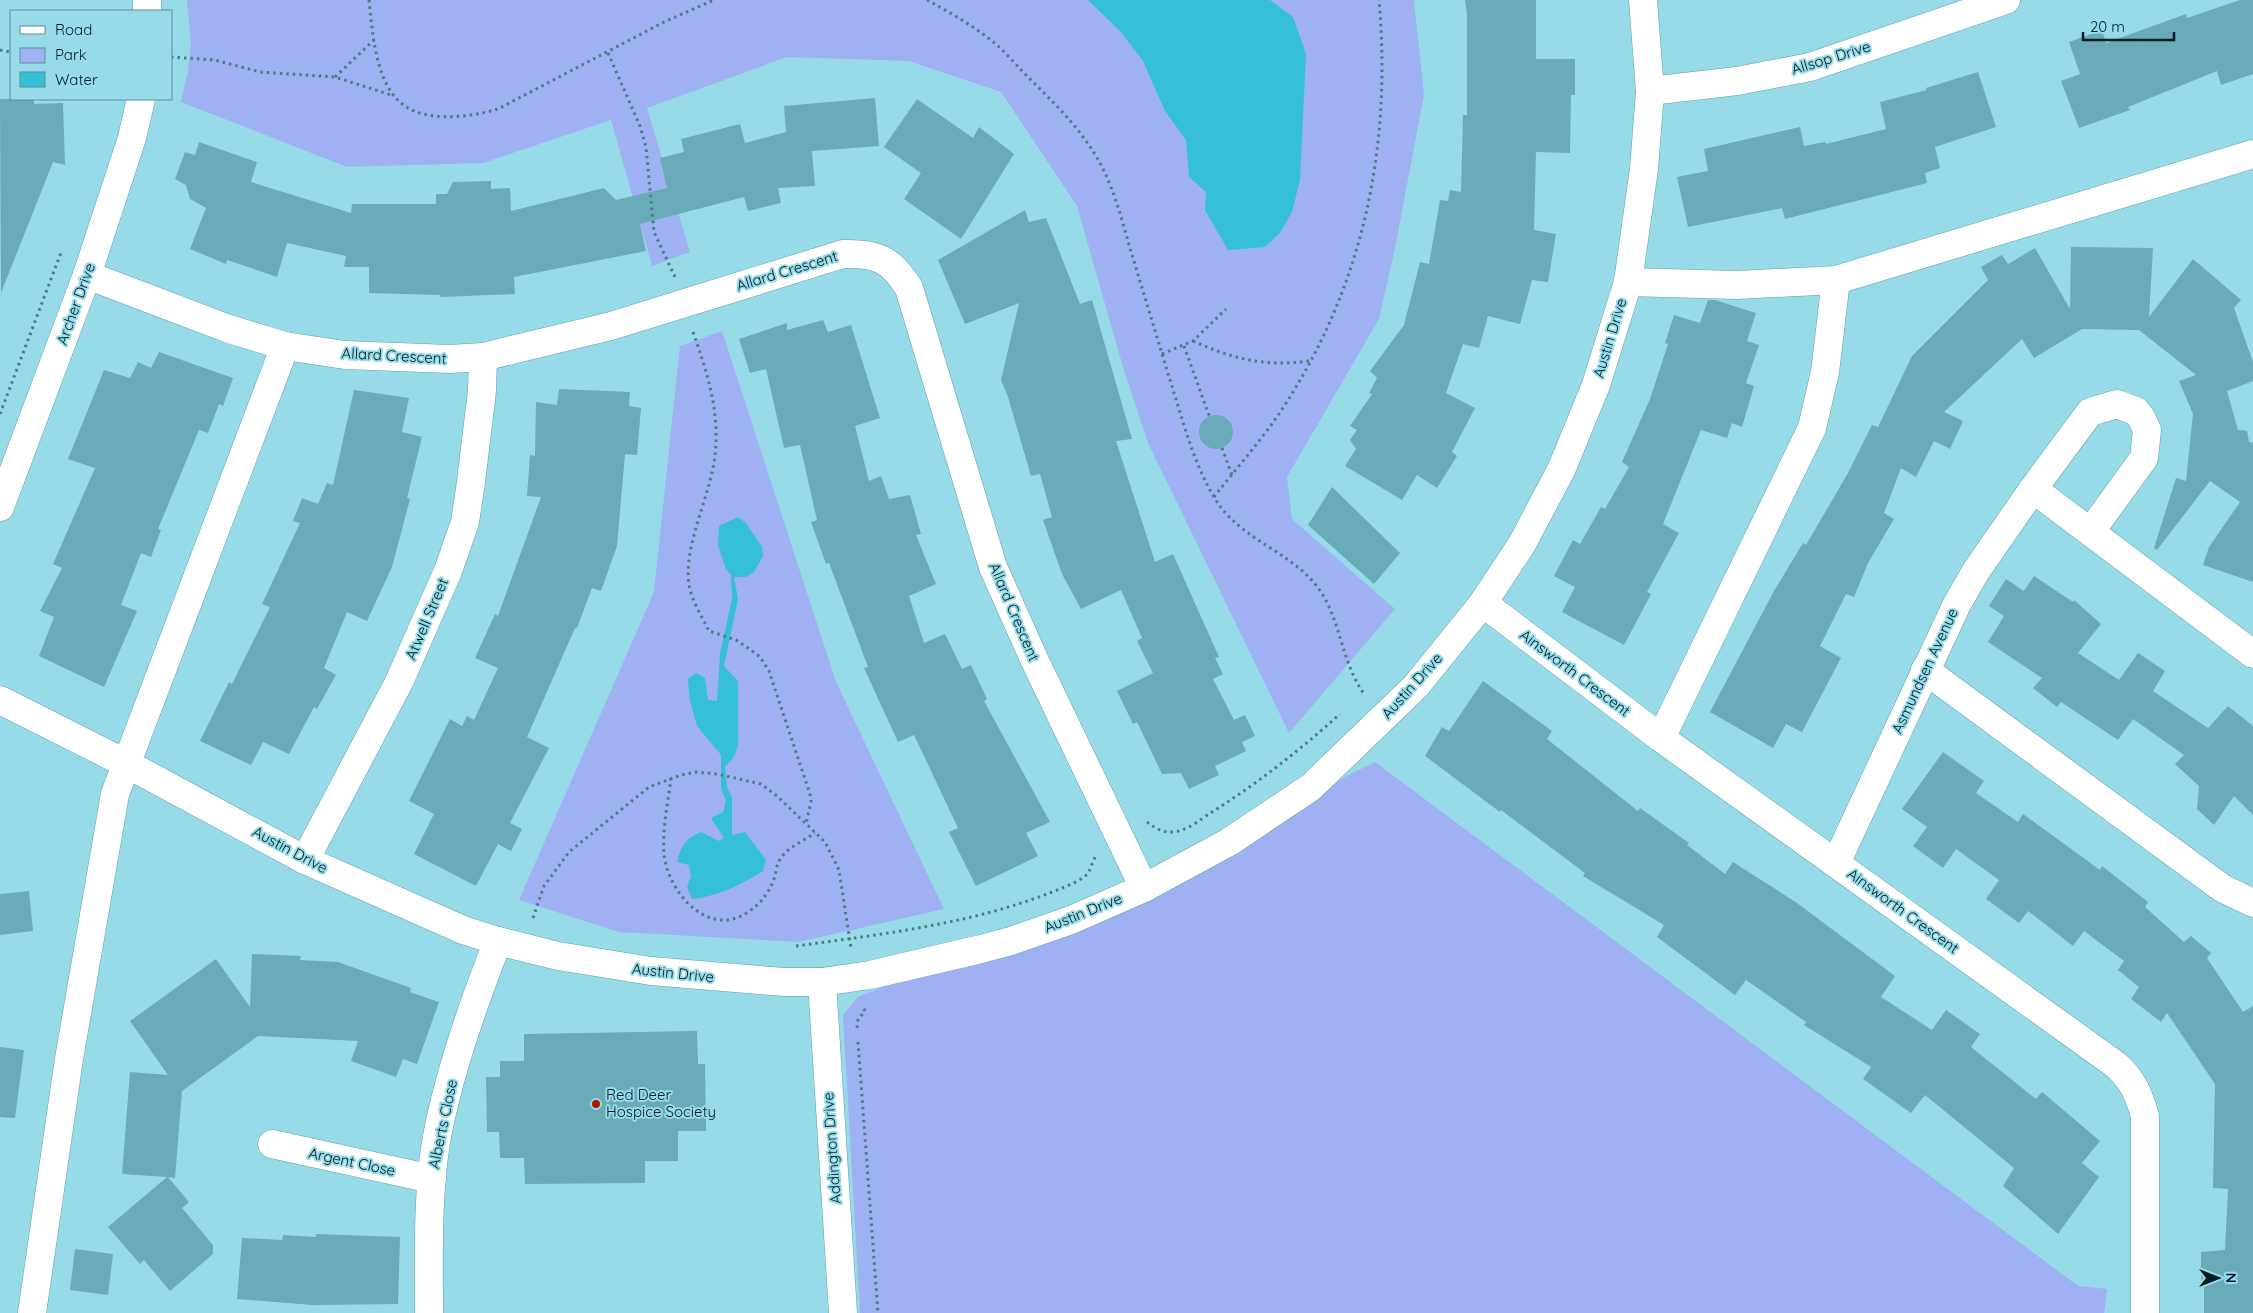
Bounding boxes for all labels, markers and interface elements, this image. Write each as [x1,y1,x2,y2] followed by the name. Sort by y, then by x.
[10,10,172,100] legend
[2083,10,2174,42] scale bar
[2090,17,2125,36] text: 20 m
[55,20,92,39] text: Road
[1789,36,1873,79] street label: Allsop Drive
[55,45,87,64] text: Park
[55,70,98,89] text: Water
[734,246,840,295] street label: Allard Crescent
[52,260,99,347] street label: Archer Drive
[1588,296,1631,380] street label: Austin Drive
[341,343,447,368] street label: Allard Crescent
[985,560,1044,664] street label: Allard Crescent
[401,575,452,663] street label: Atwell Street
[1887,605,1962,737] street label: Asmundsen Avenue
[1516,625,1634,720] street label: Ainsworth Crescent
[1377,649,1446,723] street label: Austin Drive
[249,822,331,877] street label: Austin Drive
[1844,864,1963,957] street label: Ainsworth Crescent
[1041,888,1125,937] street label: Austin Drive
[631,959,715,986] street label: Austin Drive
[424,1078,461,1170] street label: Alberts Close
[606,1085,716,1121] place label: Red Deer Hospice Society
[818,1091,845,1205] street label: Addington Drive
[590,1098,602,1110] marker: Red Deer Hospice Society
[307,1143,397,1180] street label: Argent Close
[2193,1253,2243,1303] north arrow
[2222,1273,2240,1283] text: N

